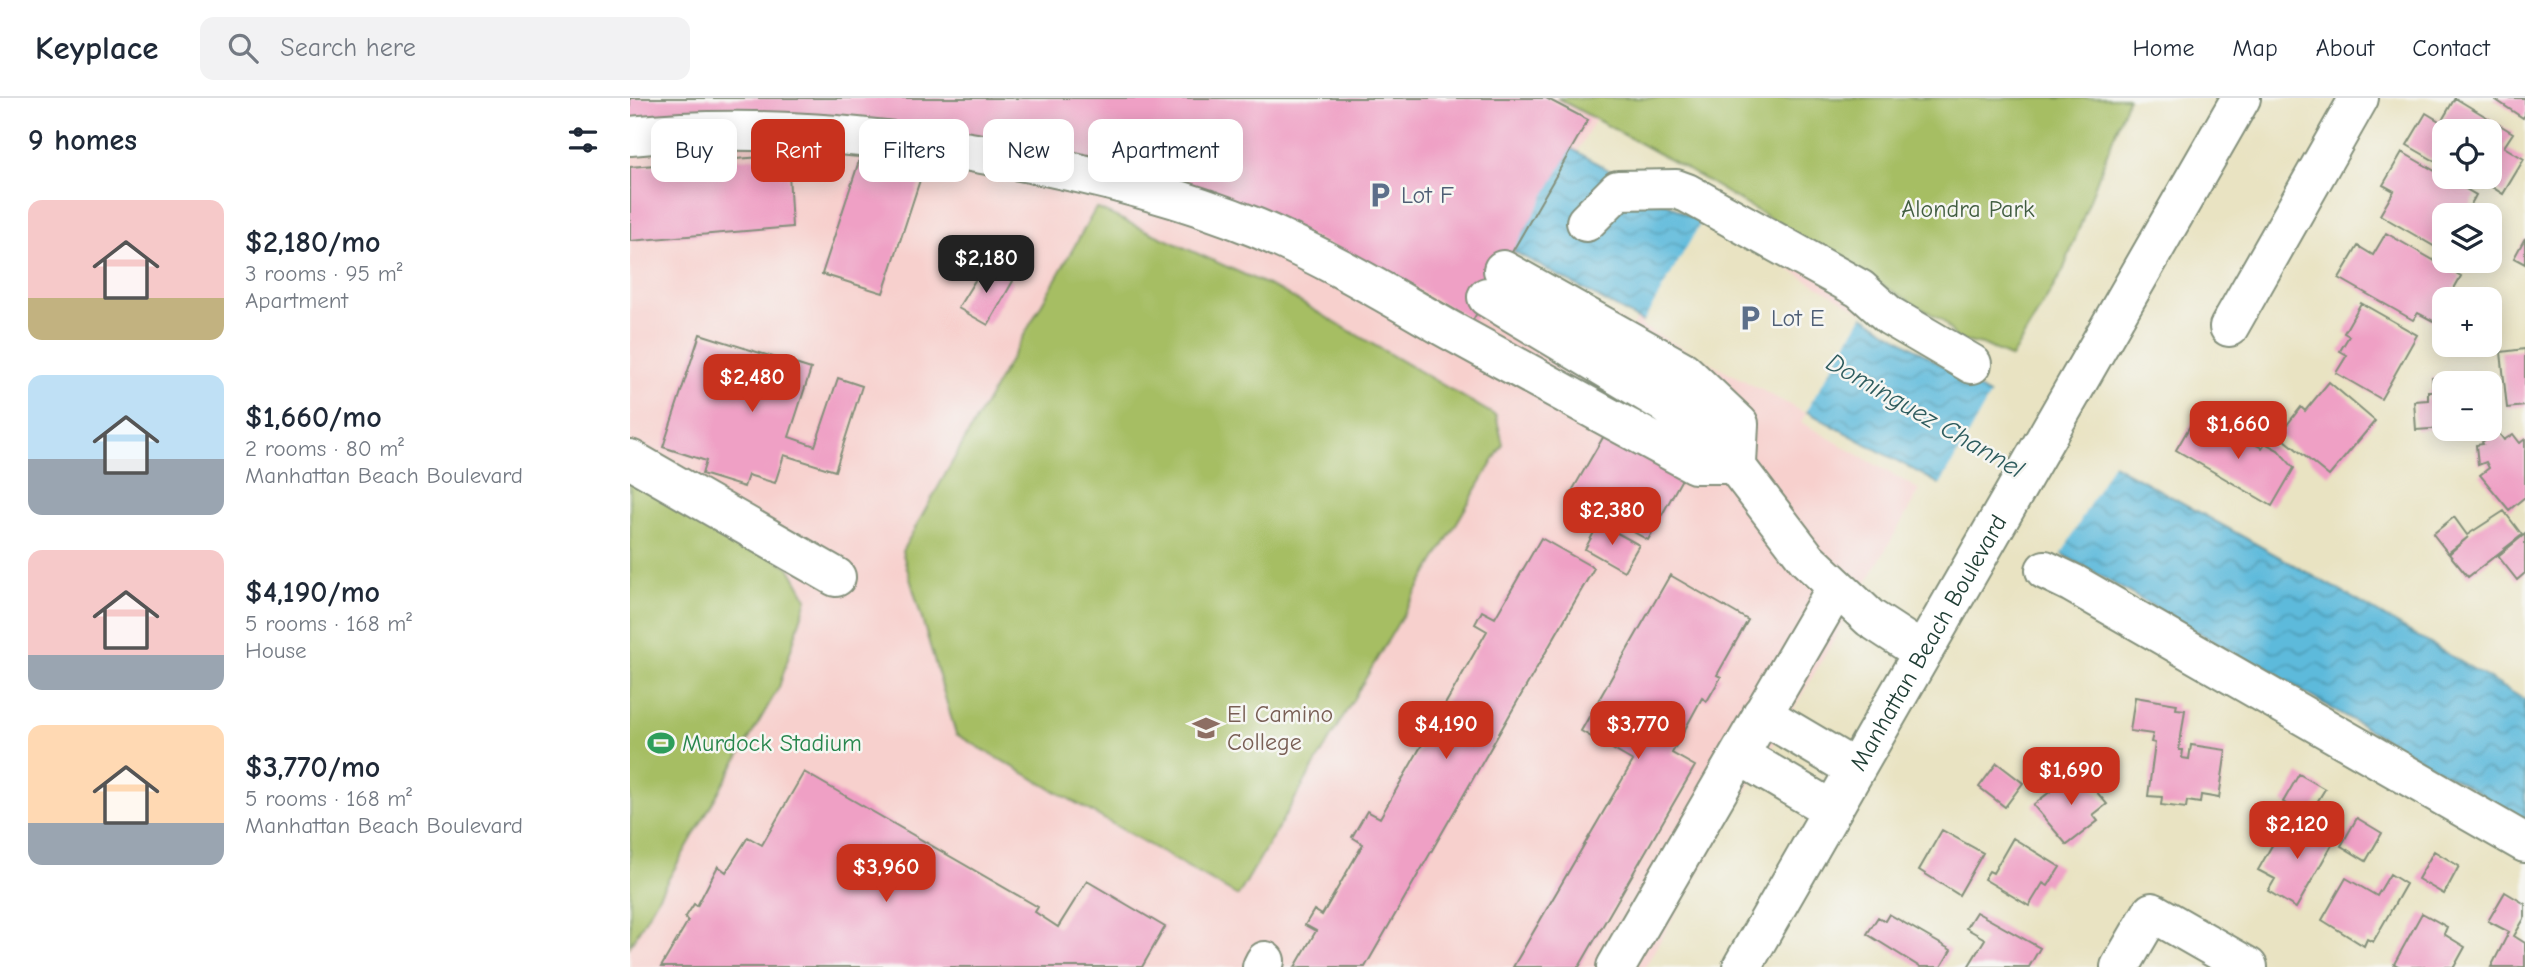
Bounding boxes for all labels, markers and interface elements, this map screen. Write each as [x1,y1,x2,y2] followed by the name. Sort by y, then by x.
[200,17,690,80] search box
[35,29,158,67] text: Keyplace
[224,29,262,67] icon: search
[280,33,416,63] text: Search here
[2133,34,2194,62] text: Home
[2232,34,2278,62] text: Map
[2316,34,2374,62] text: About
[2412,34,2490,62] text: Contact
[651,119,737,182] chip: Buy
[751,119,845,182] chip: Rent
[859,119,969,182] chip: Filters
[983,119,1074,182] chip: New
[1088,119,1243,182] chip: Apartment
[2432,119,2502,441] map controls
[2432,119,2502,189] button: locate
[564,121,602,159] icon: filters
[28,123,137,158] text: 9 homes
[1365,180,1395,210] parking icon: Lot F
[1401,181,1454,209] place label: Lot F
[1901,195,2035,223] park label: Alondra Park
[2432,203,2502,273] button: layers
[245,225,381,260] text: $2,180/mo
[84,228,168,312] icon: home
[929,236,1043,295] pin: $2,180
[954,244,1018,271] text: $2,180
[245,260,403,287] text: 3 rooms · 95 m²
[245,287,348,314] text: Apartment
[2432,287,2502,357] button: +
[1735,303,1765,333] parking icon: Lot E
[1771,304,1824,332] place label: Lot E
[1821,347,2029,485] water label: Dominguez Channel
[695,354,809,414] pin: $2,480
[719,363,785,390] text: $2,480
[2432,371,2502,441] button: −
[245,400,382,435] text: $1,660/mo
[2181,402,2295,461] pin: $1,660
[84,403,168,487] icon: home
[2206,410,2270,437] text: $1,660
[245,435,404,462] text: 2 rooms · 80 m²
[245,462,523,489] text: Manhattan Beach Boulevard
[1555,488,1669,547] pin: $2,380
[1579,496,1645,523] text: $2,380
[1844,510,2013,775] street label: Manhattan Beach Boulevard
[245,575,380,610] text: $4,190/mo
[84,578,168,662] icon: home
[245,610,412,637] text: 5 rooms · 168 m²
[245,637,307,664] text: House
[1227,700,1333,756] place label: El Camino College
[1389,702,1503,761] pin: $4,190
[1581,702,1695,761] pin: $3,770
[1414,710,1478,737] text: $4,190
[1606,710,1670,737] text: $3,770
[1191,713,1221,743] school or university icon: El Camino College
[646,728,676,758] sports icon: Murdock Stadium
[682,729,862,757] place label: Murdock Stadium
[2014,748,2128,807] pin: $1,690
[245,750,380,785] text: $3,770/mo
[84,753,168,837] icon: home
[2039,756,2103,783] text: $1,690
[245,785,412,812] text: 5 rooms · 168 m²
[2240,802,2354,861] pin: $2,120
[2265,810,2329,837] text: $2,120
[245,812,523,839] text: Manhattan Beach Boulevard
[829,844,943,904] pin: $3,960
[853,853,919,880] text: $3,960

